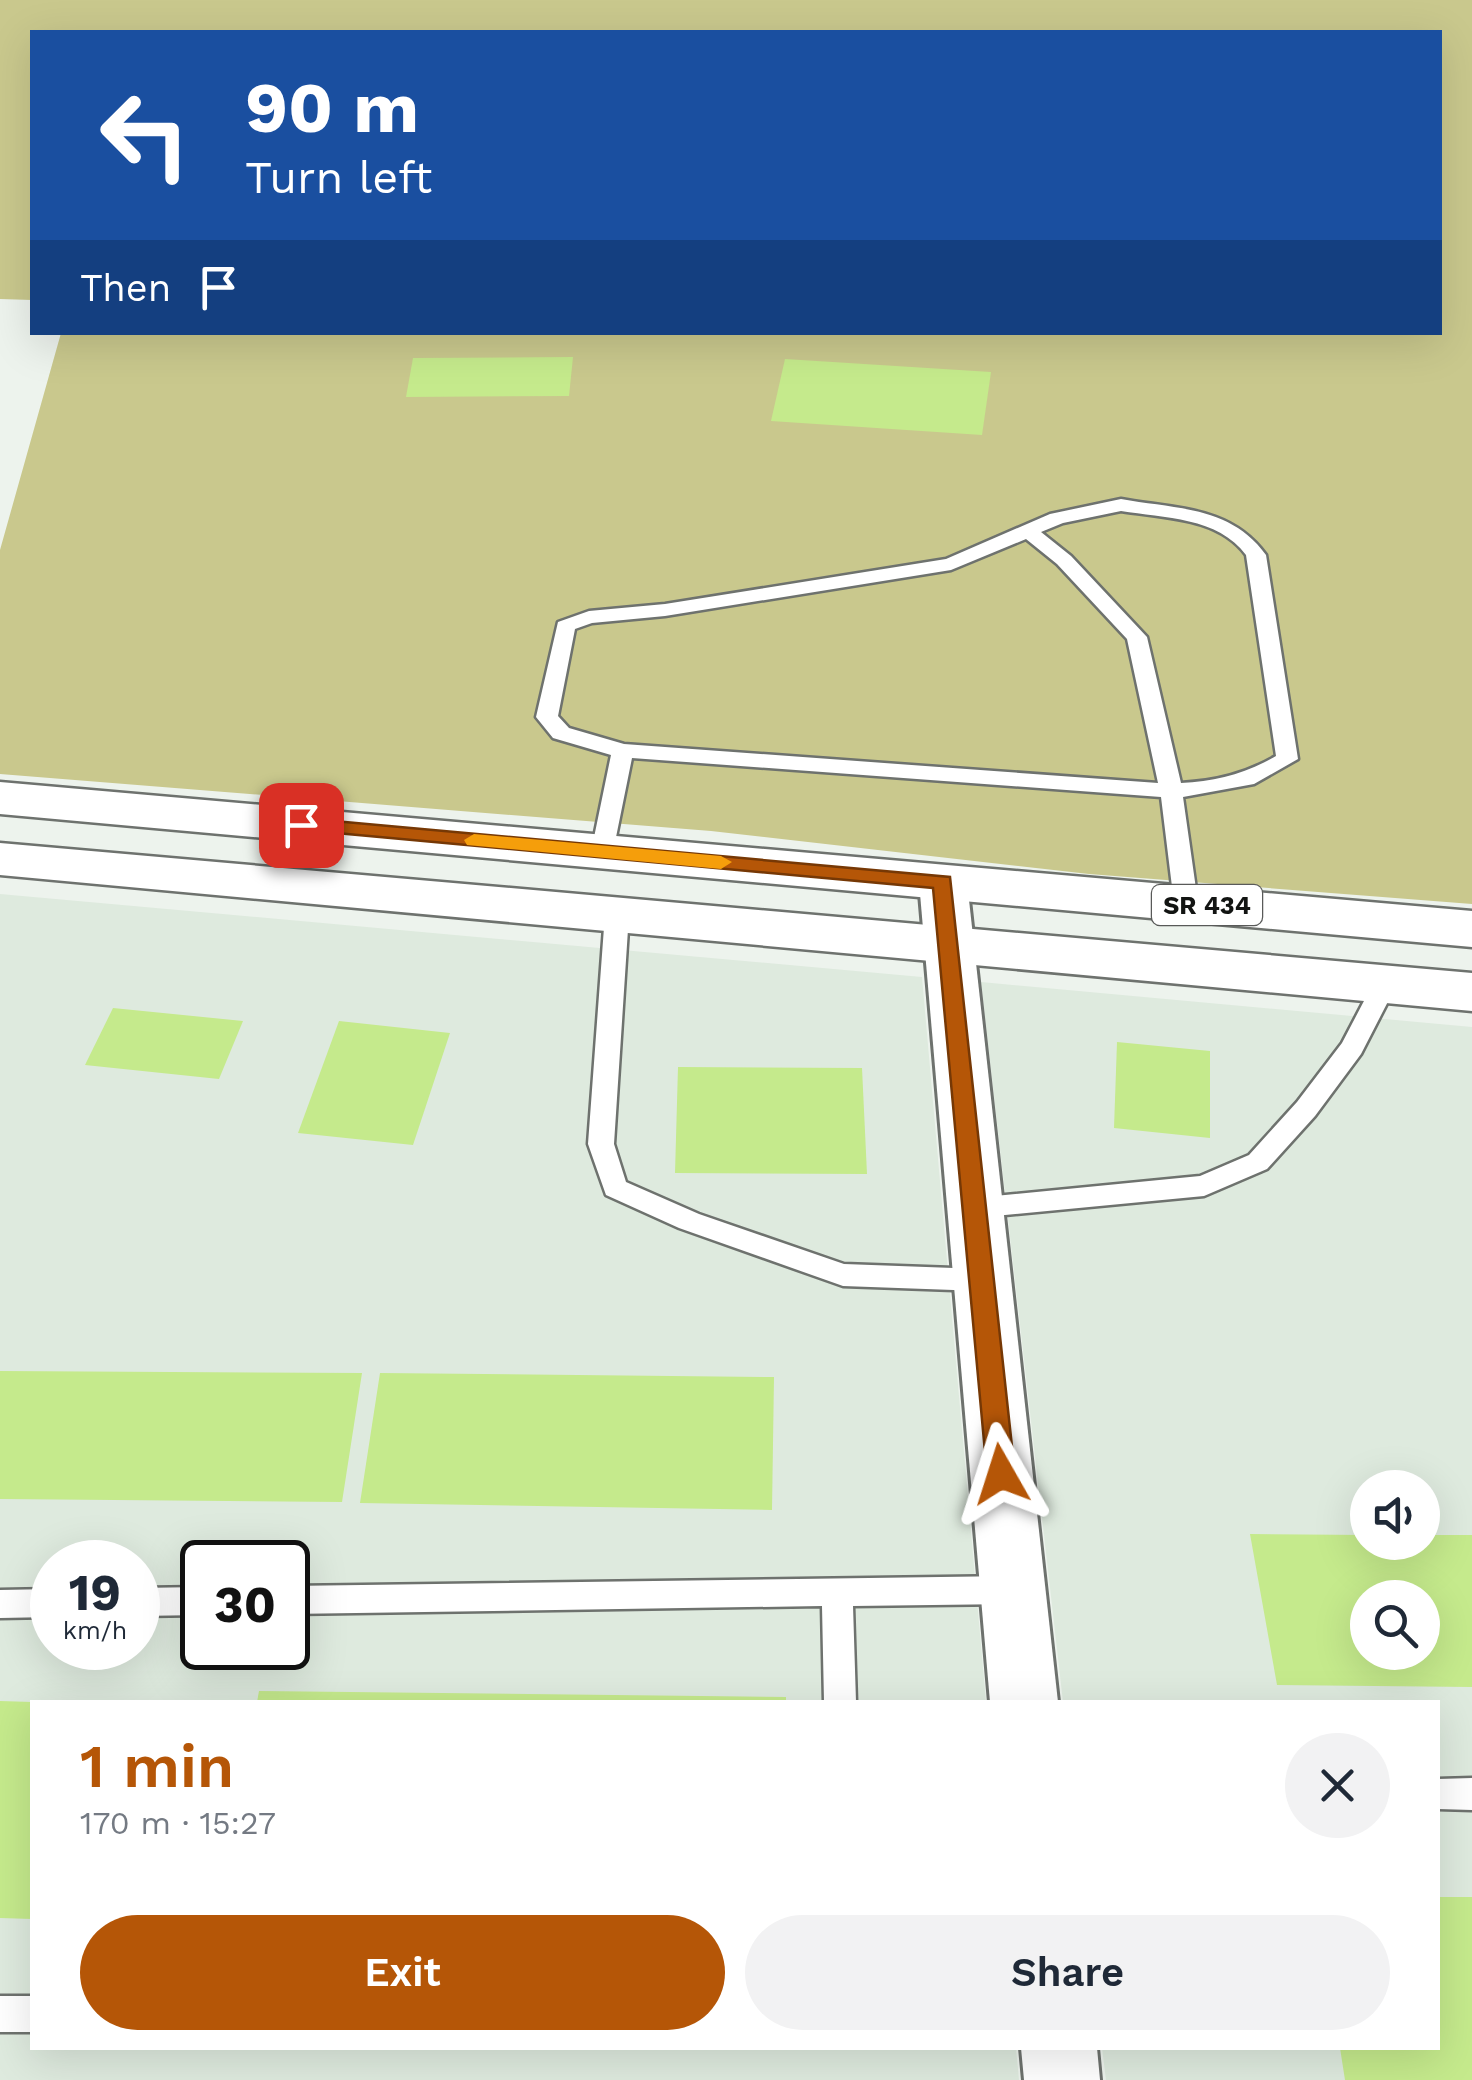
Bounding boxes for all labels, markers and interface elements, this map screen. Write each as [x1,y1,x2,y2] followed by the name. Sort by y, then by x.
[245,67,419,149] text: 90 m
[80,70,210,200] icon: left
[245,151,432,204] text: Turn left
[191,260,246,315] icon: arrive
[80,266,171,310] text: Then
[259,783,344,868] pin
[274,798,329,853] icon: arrive
[1152,885,1262,925] road number: SR 434
[949,1422,1053,1526] position arrow
[1350,1470,1440,1670] map controls
[1350,1470,1440,1560] button: sound
[180,1540,310,1670] speed limit sign: 30
[69,1563,121,1622] text: 19
[1350,1580,1440,1670] button: search
[63,1616,127,1645] text: km/h
[80,1731,234,1802] text: 1 min
[1285,1733,1390,1838] button: close
[80,1804,276,1842] text: 170 m · 15:27
[80,1915,725,2030] button: Exit
[745,1915,1390,2030] button: Share

